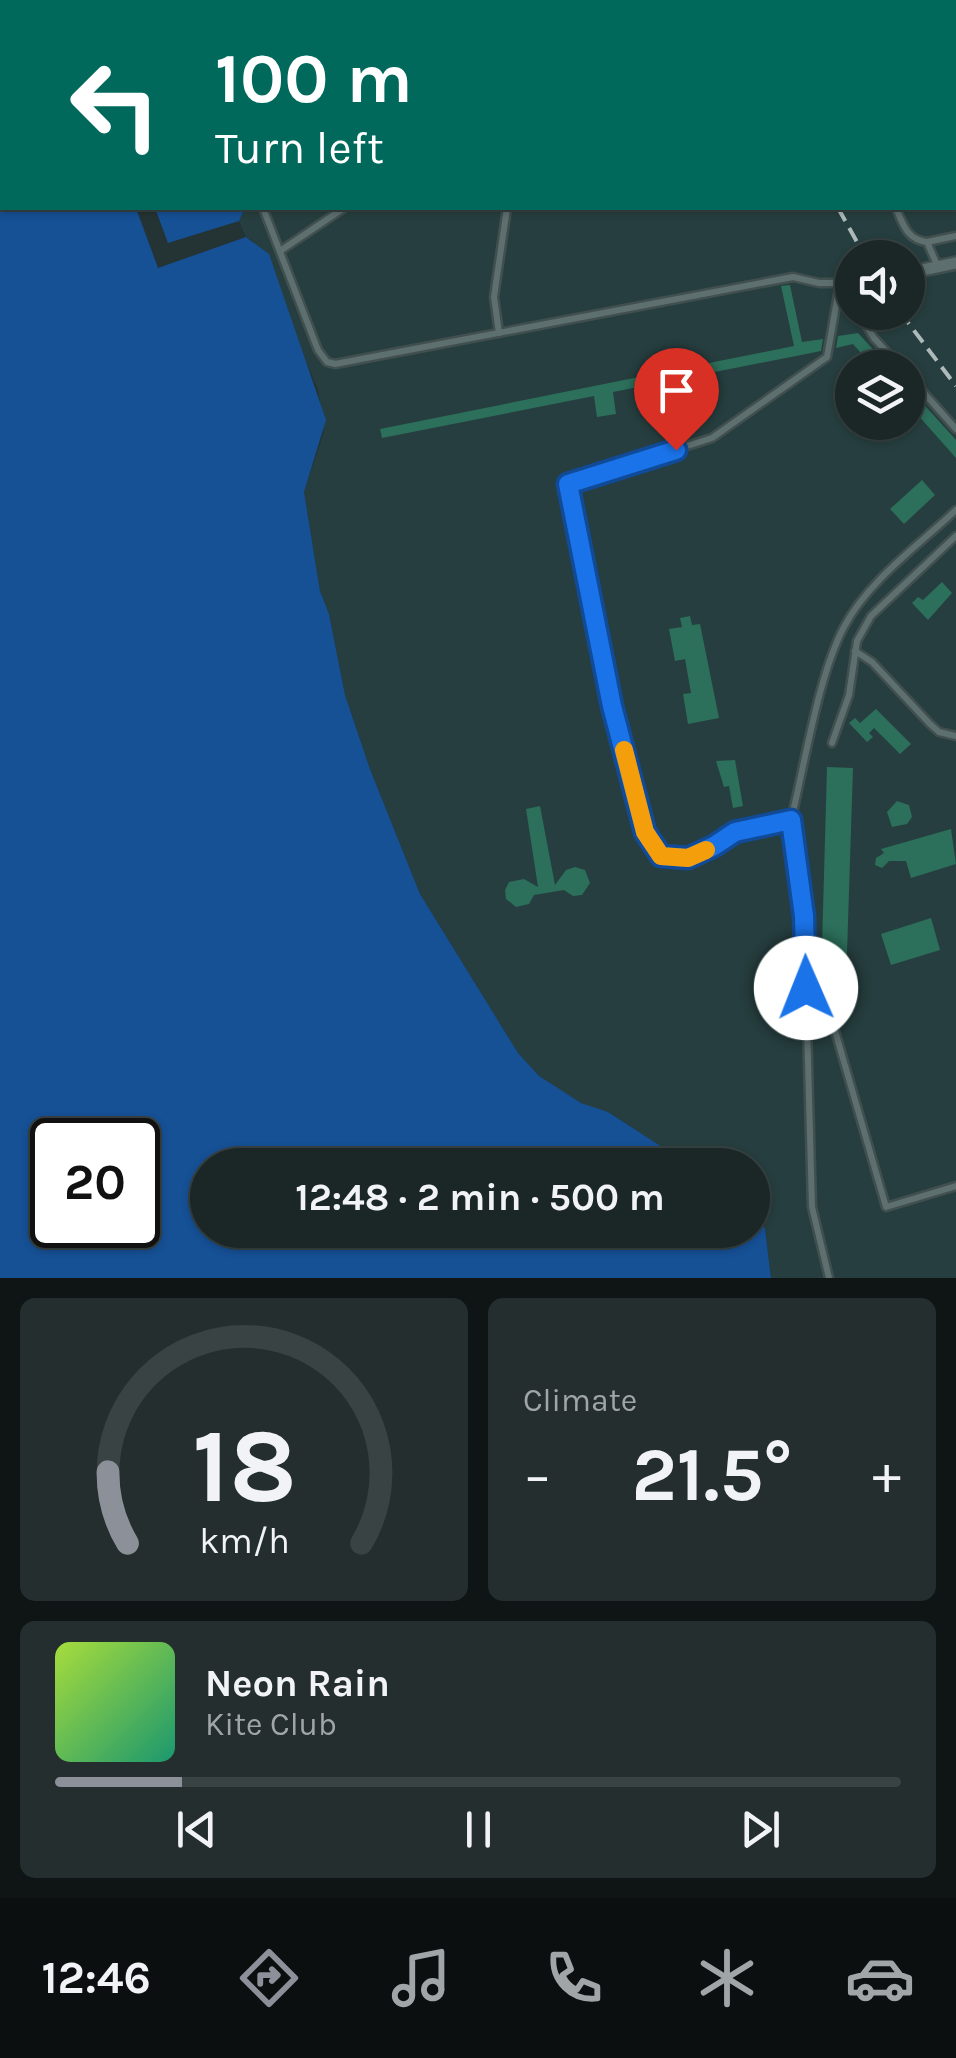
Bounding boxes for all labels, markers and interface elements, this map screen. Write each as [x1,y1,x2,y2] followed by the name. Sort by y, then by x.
[215,38,413,120] text: 100 m
[50,40,180,170] icon: left
[215,122,384,174] text: Turn left
[835,240,925,440] map controls
[835,240,925,330] button: sound
[634,348,719,451] pin
[835,350,925,440] button: layers
[649,363,704,418] icon: arrive
[754,936,858,1040] position arrow
[30,1118,160,1248] speed limit sign: 20
[295,1175,665,1220] text: 12:48 · 2 min · 500 m
[523,1382,637,1419] text: Climate
[192,1406,296,1527] text: 18
[631,1431,793,1519] text: 21.5°
[523,1443,552,1507] text: −
[872,1443,901,1507] text: +
[199,1520,289,1562] text: km/h
[205,1661,390,1706] text: Neon Rain
[205,1706,337,1743] text: Kite Club
[169,1802,224,1857] icon: previous
[451,1802,506,1857] icon: pause
[733,1802,788,1857] icon: next
[234,1943,304,2013] icon: directions
[386,1943,456,2013] icon: music
[539,1943,609,2013] icon: phone
[692,1943,762,2013] icon: climate
[845,1943,915,2013] icon: car
[41,1952,151,2004] text: 12:46

